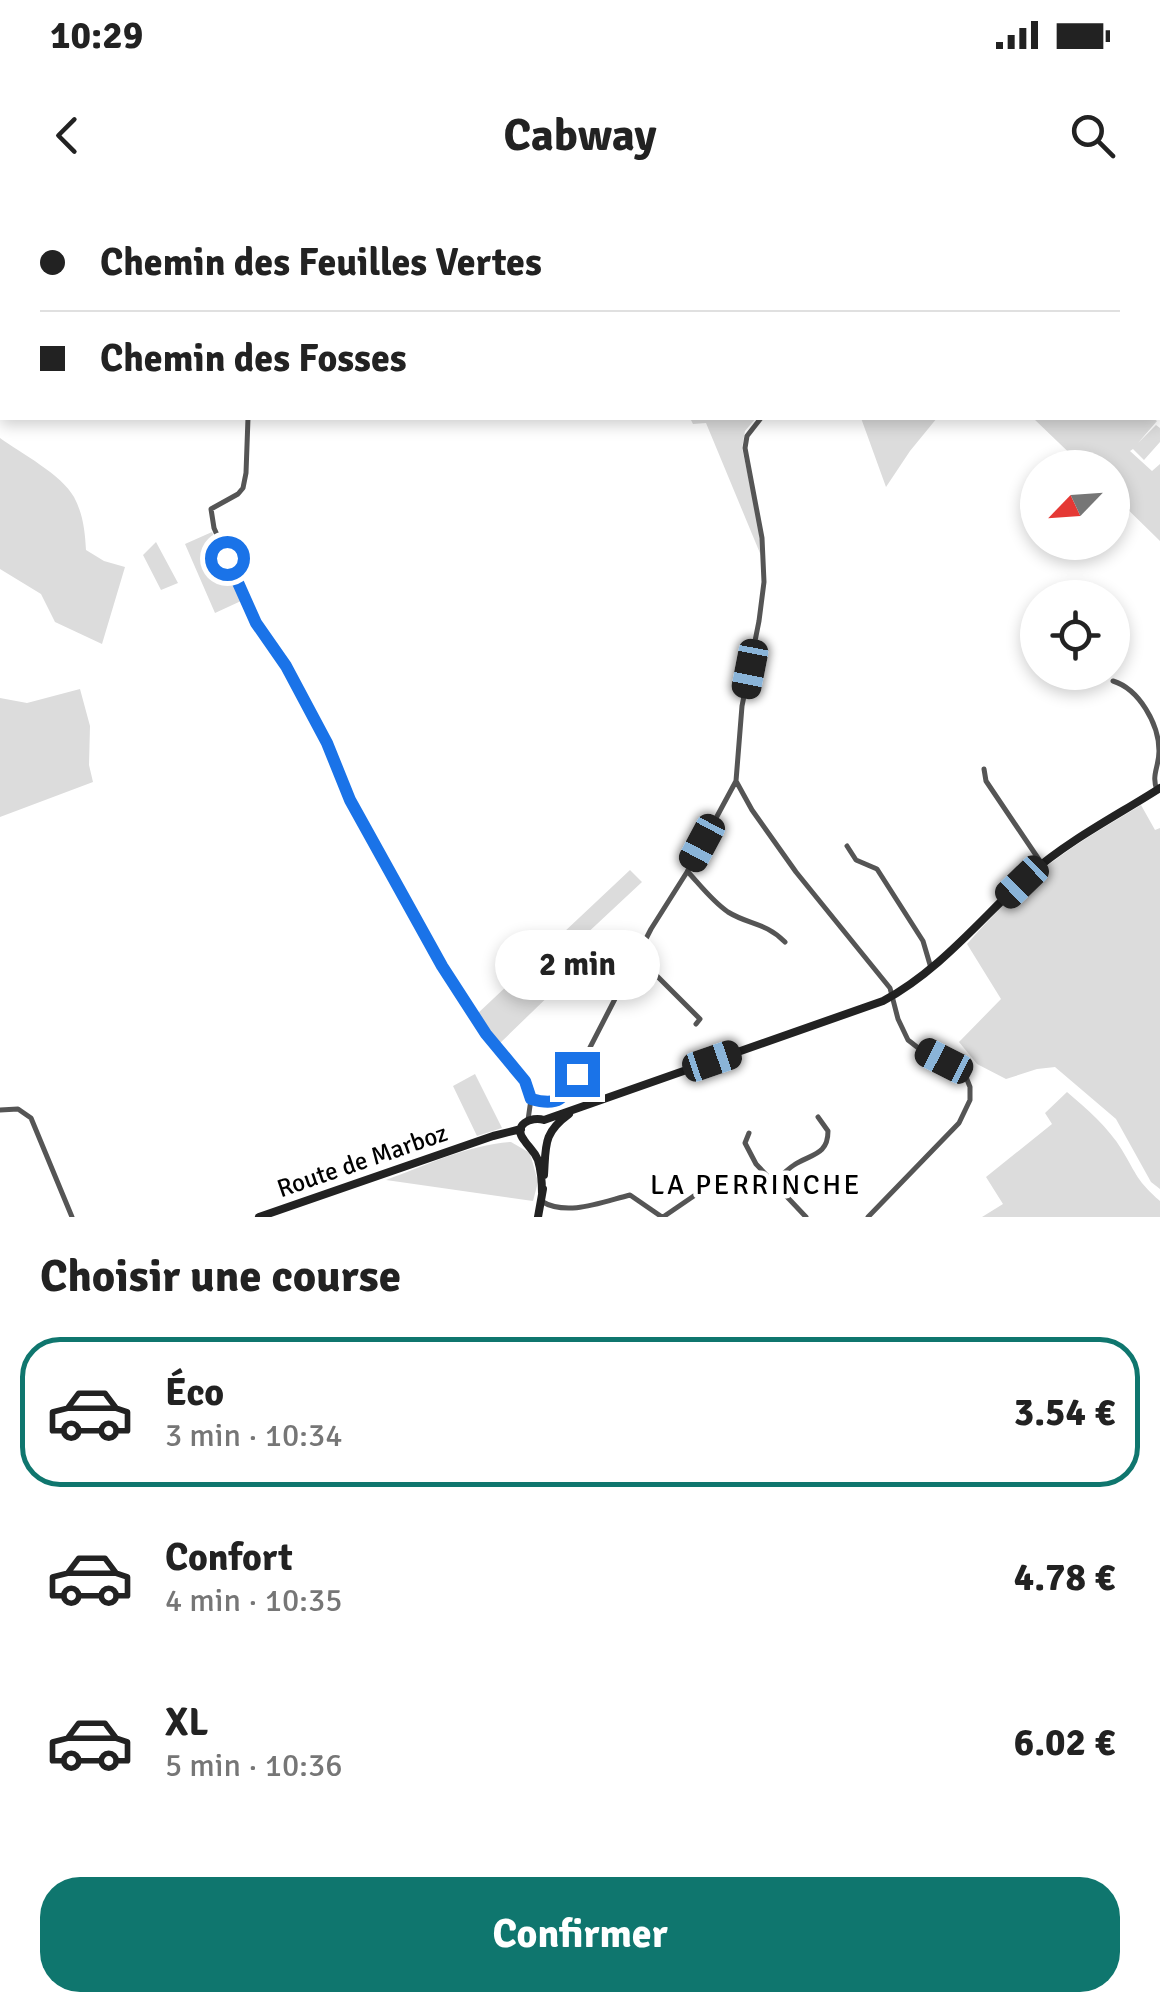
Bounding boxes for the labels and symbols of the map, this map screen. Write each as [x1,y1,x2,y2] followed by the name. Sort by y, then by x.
[1020,450,1130,560] north arrow
[205,536,250,581] route start
[730,637,770,701] car
[675,809,729,877] car
[990,850,1054,914] car
[494,929,660,999] callout: 2 min
[910,1034,978,1088] car
[679,1037,745,1085] car
[555,1052,600,1097] route end
[273,1117,451,1204] street label: Route de Marboz
[650,1168,862,1202] district label: LA PERRINCHE

